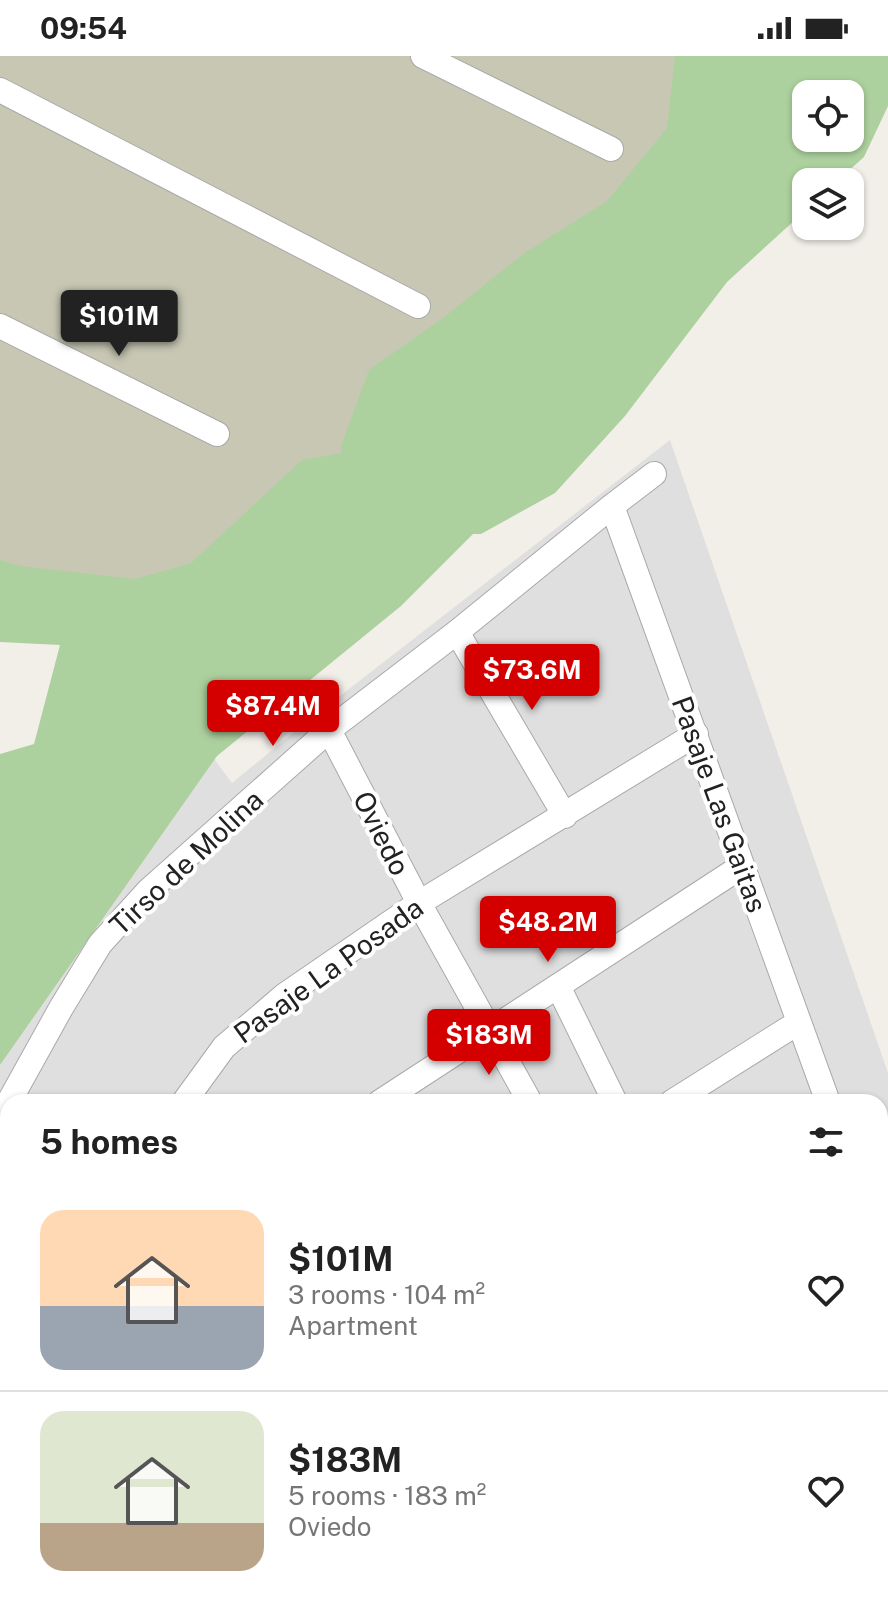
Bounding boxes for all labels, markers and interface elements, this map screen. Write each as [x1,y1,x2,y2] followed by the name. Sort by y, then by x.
[40,10,127,46] text: 09:54
[792,80,864,240] map controls
[792,80,864,152] button: locate
[792,168,864,240] button: layers
[63,290,175,358] pin: $101M
[79,300,159,331] text: $101M
[467,644,597,712] pin: $73.6M
[482,654,582,685] text: $73.6M
[208,680,338,748] pin: $87.4M
[225,690,321,721] text: $87.4M
[666,691,774,917] street label: Pasaje Las Gaitas
[103,783,269,941] street label: Tirso de Molina
[347,785,417,881] street label: Oviedo
[227,890,429,1050] street label: Pasaje La Posada
[483,896,613,964] pin: $48.2M
[498,906,598,937] text: $48.2M
[433,1009,545,1077] pin: $183M
[445,1019,533,1050] text: $183M
[804,1120,848,1164] icon: filters
[40,1122,178,1162] text: 5 homes
[288,1239,393,1279] text: $101M
[104,1242,200,1338] icon: home
[804,1268,848,1312] icon: heart
[288,1279,485,1310] text: 3 rooms · 104 m²
[288,1310,418,1341] text: Apartment
[288,1440,402,1480] text: $183M
[104,1443,200,1539] icon: home
[804,1469,848,1513] icon: heart
[288,1480,486,1511] text: 5 rooms · 183 m²
[288,1511,372,1542] text: Oviedo

